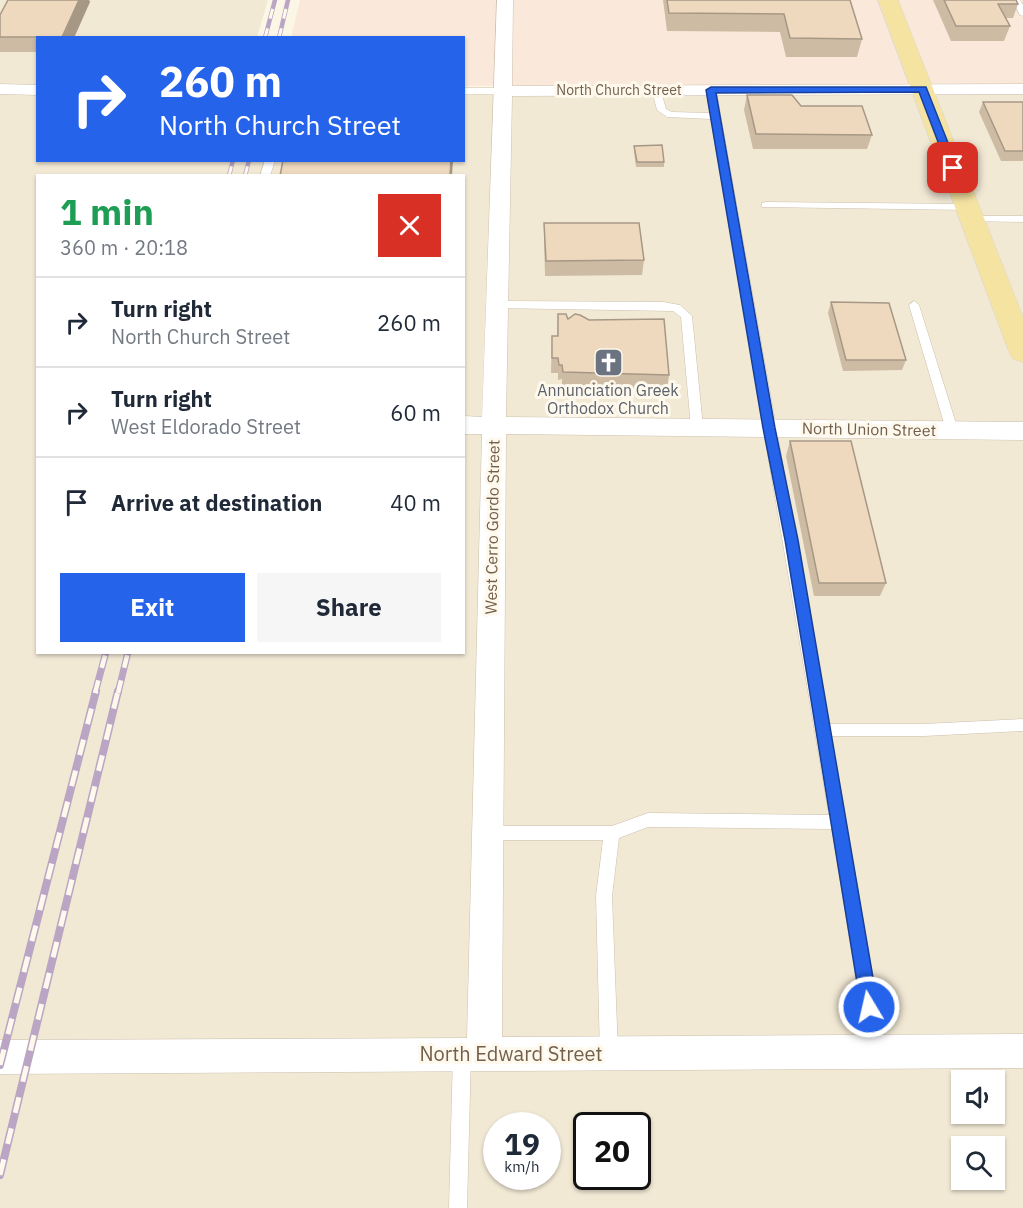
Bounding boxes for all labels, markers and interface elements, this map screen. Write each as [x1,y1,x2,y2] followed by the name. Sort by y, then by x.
[159,54,282,109] text: 260 m
[60,60,138,138] icon: right
[556,81,682,99] street label: North Church Street
[159,107,401,142] text: North Church Street
[927,142,978,193] pin
[936,151,969,184] icon: arrive
[60,188,154,235] text: 1 min
[378,194,441,257] button: close
[60,234,188,261] text: 360 m · 20:18
[111,294,212,323] text: Turn right
[60,306,93,339] icon: right
[377,308,441,337] text: 260 m
[111,323,290,350] text: North Church Street
[592,346,624,378] church icon: Annunciation Greek Orthodox Church
[537,380,679,418] place label: Annunciation Greek Orthodox Church
[111,384,212,413] text: Turn right
[60,396,93,429] icon: right
[390,398,441,427] text: 60 m
[111,413,301,440] text: West Eldorado Street
[802,418,936,440] street label: North Union Street
[480,439,504,615] street label: West Cerro Gordo Street
[60,486,93,519] icon: arrive
[111,488,322,517] text: Arrive at destination
[390,488,441,517] text: 40 m
[60,573,245,642] button: Exit
[257,573,441,642] button: Share
[837,975,901,1039] position arrow
[419,1040,603,1067] street label: North Edward Street
[951,1070,1005,1190] map controls
[951,1070,1005,1124] button: sound
[573,1112,651,1190] speed limit sign: 20
[504,1124,540,1163] text: 19
[951,1136,1005,1190] button: search
[504,1157,540,1176] text: km/h

